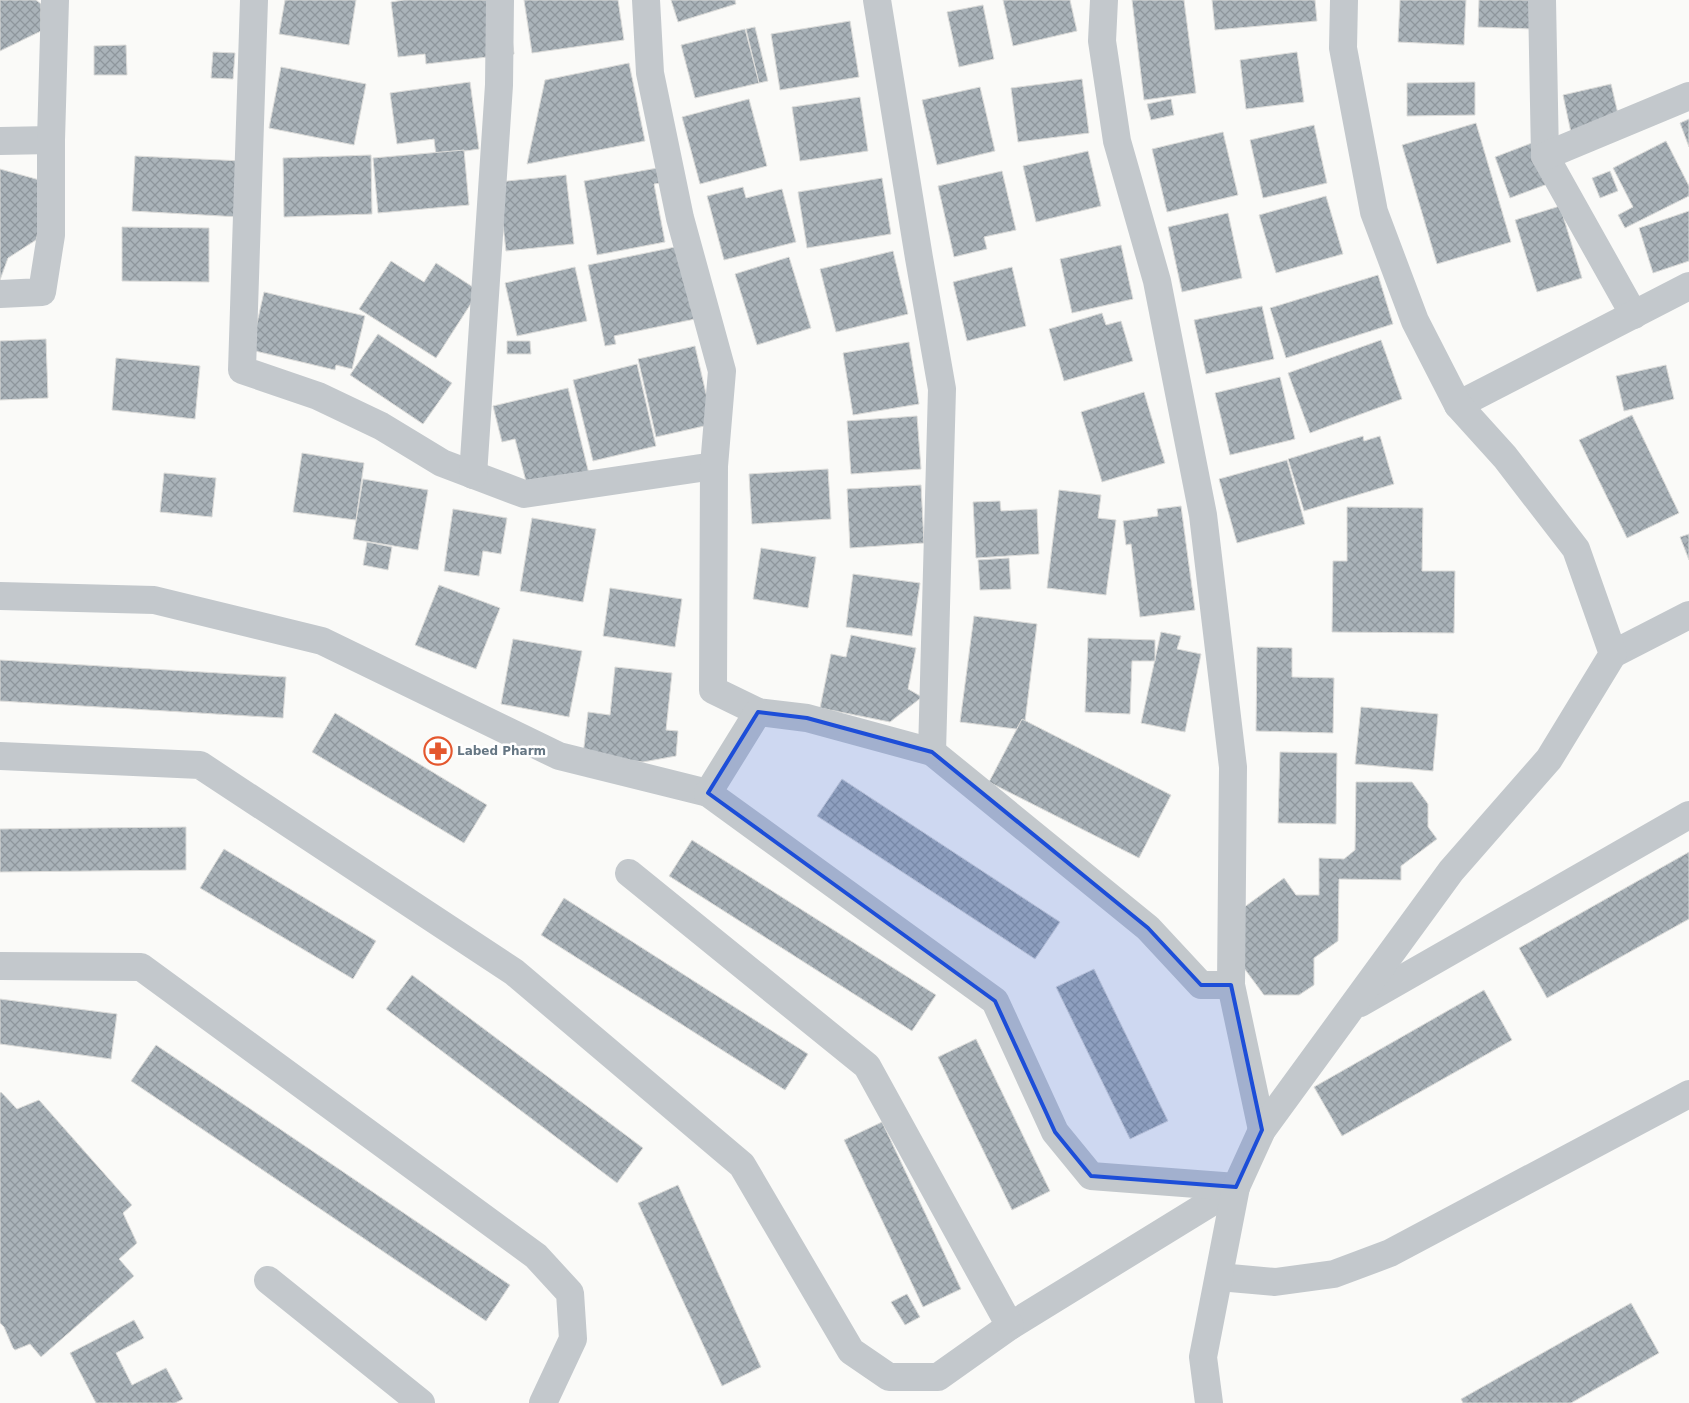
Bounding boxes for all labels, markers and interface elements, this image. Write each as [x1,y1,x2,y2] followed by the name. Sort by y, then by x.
[423,736,453,766] pharmacy icon: Labed Pharm
[457,744,546,758] place label: Labed Pharm

